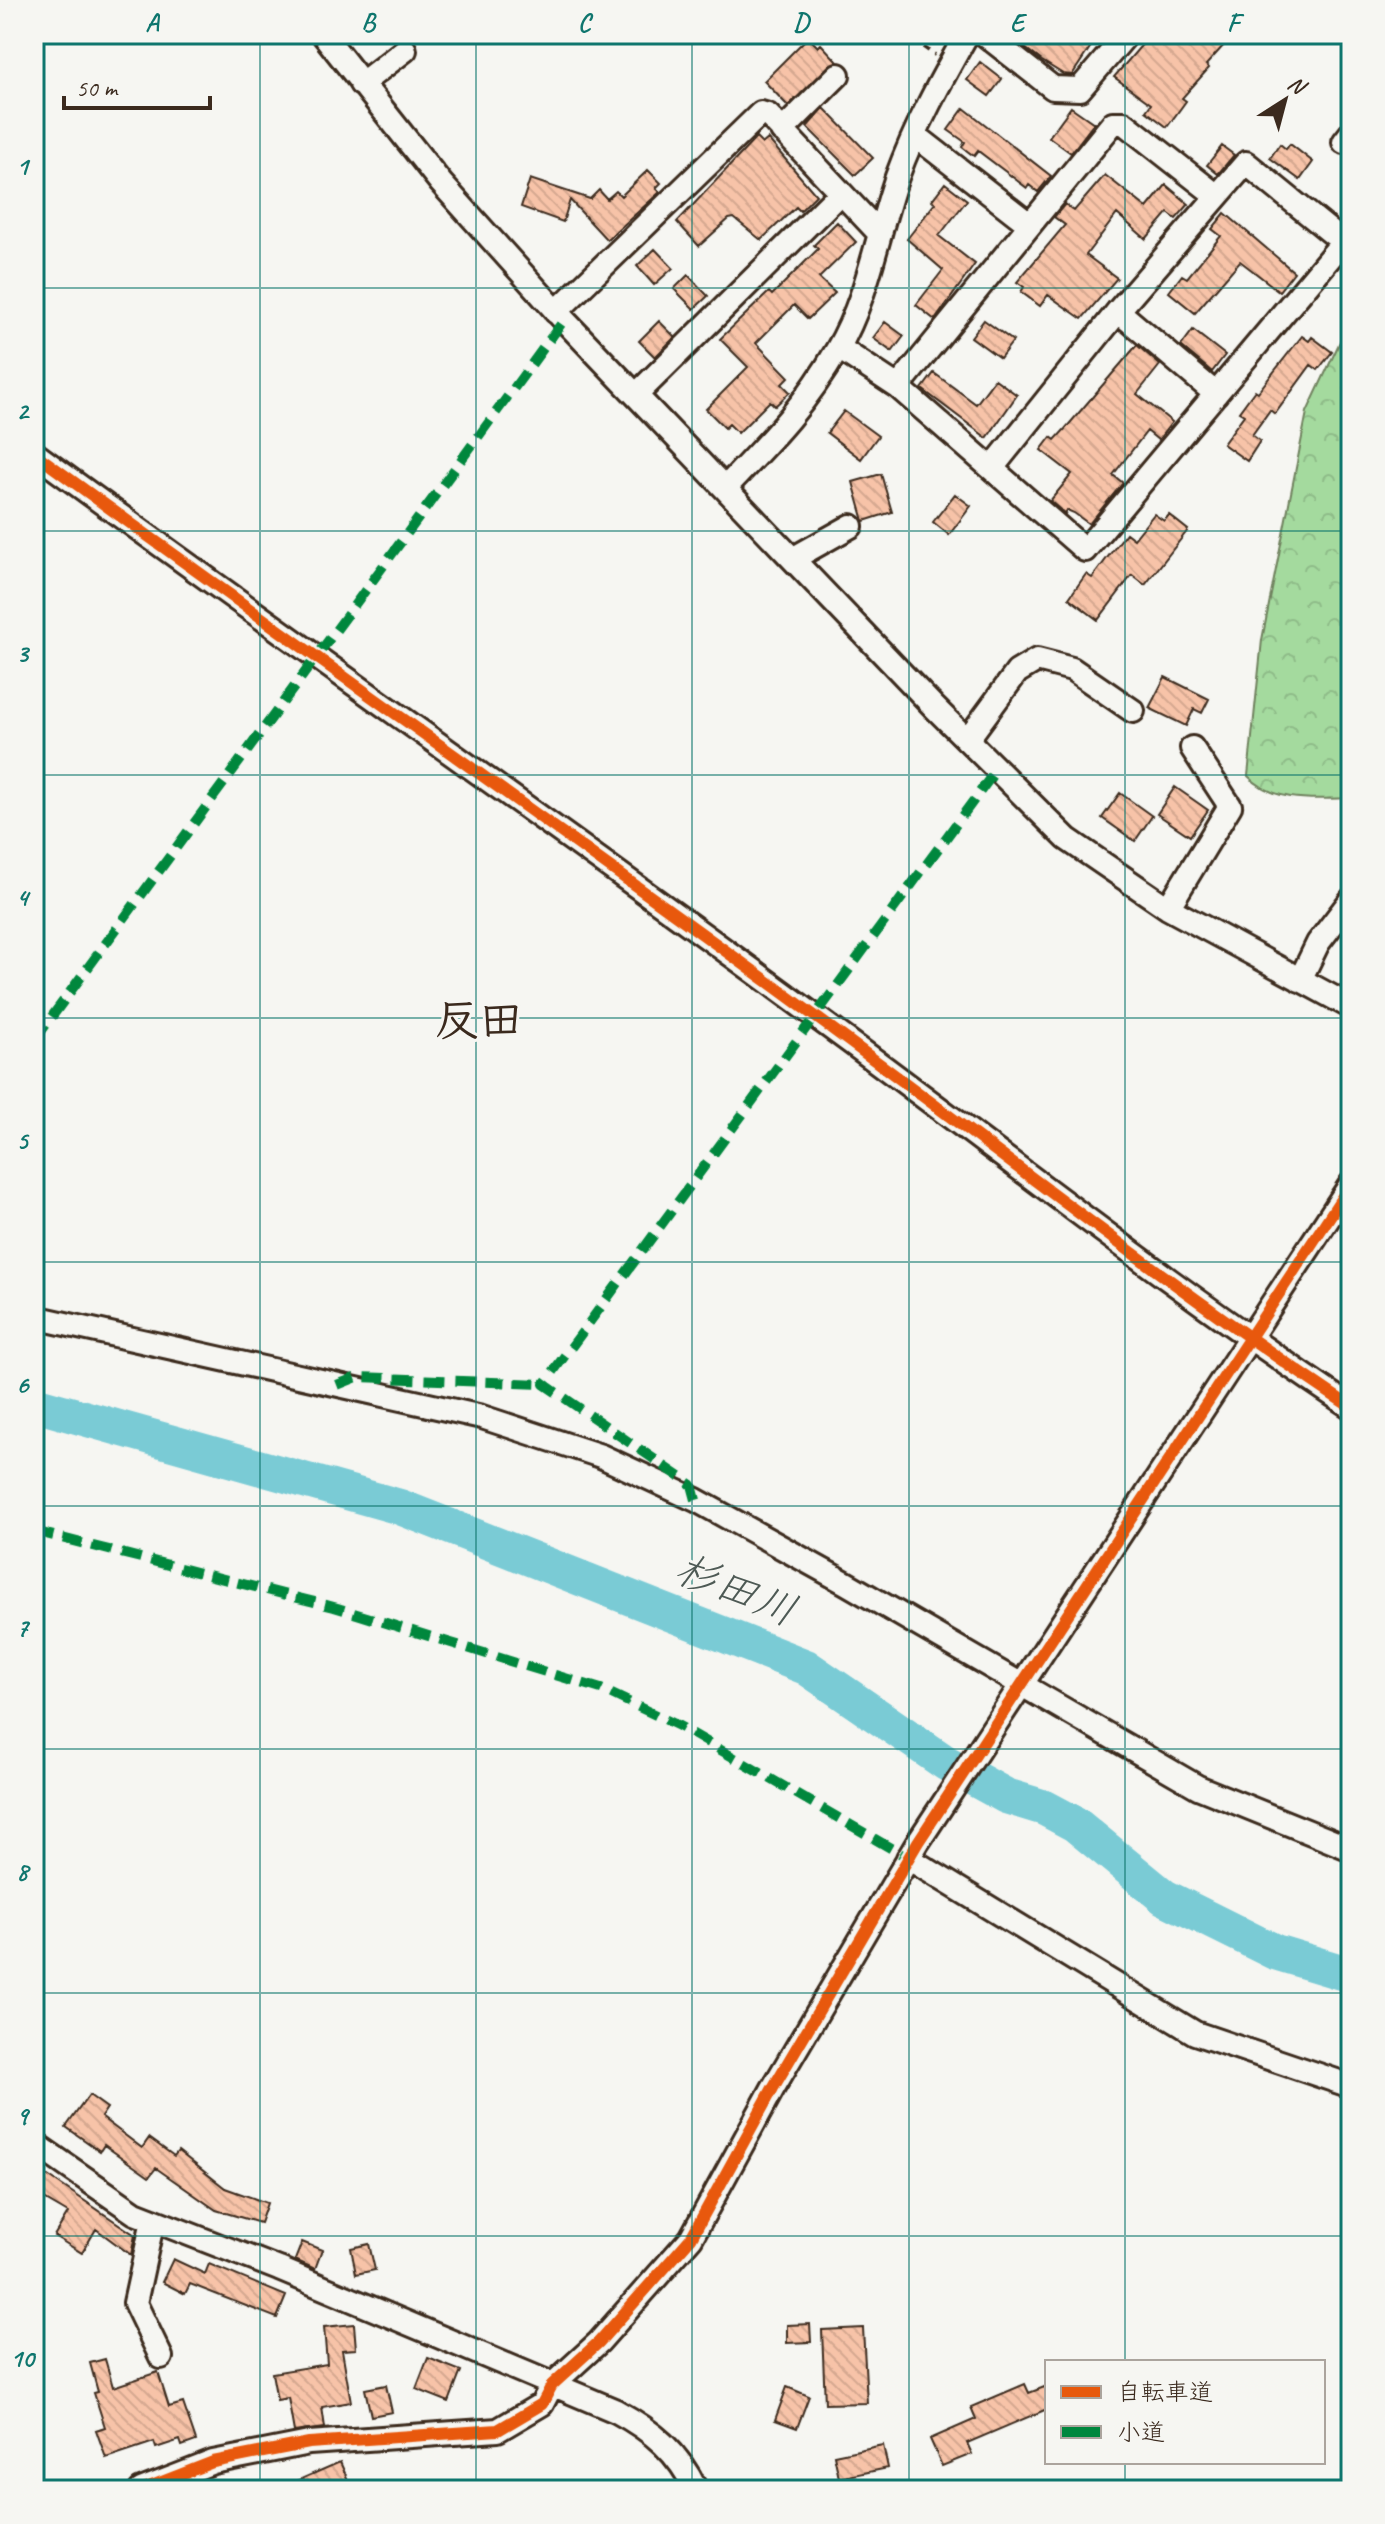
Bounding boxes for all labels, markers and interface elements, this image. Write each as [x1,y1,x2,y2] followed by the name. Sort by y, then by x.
[145,6,160,39] text: A
[361,6,377,39] text: B
[578,6,594,39] text: C
[793,6,811,39] text: D
[1010,6,1028,39] text: E
[1227,6,1245,39] text: F
[64,60,210,110] scale bar
[1245,60,1325,140] north arrow
[1282,69,1313,102] text: N
[76,73,119,103] text: 50 m
[16,150,31,183] text: 1
[16,394,30,427] text: 2
[16,637,30,670] text: 3
[16,881,31,914] text: 4
[435,993,523,1048] district label: 反田
[16,1124,30,1157] text: 5
[16,1368,30,1401] text: 6
[668,1542,804,1638] water label: 杉田川
[16,1611,30,1644] text: 7
[16,1855,31,1888] text: 8
[16,2099,30,2132] text: 9
[10,2342,36,2375] text: 10
[1045,2360,1325,2464] legend
[1117,2377,1213,2407] text: 自転車道
[1117,2417,1165,2447] text: 小道

